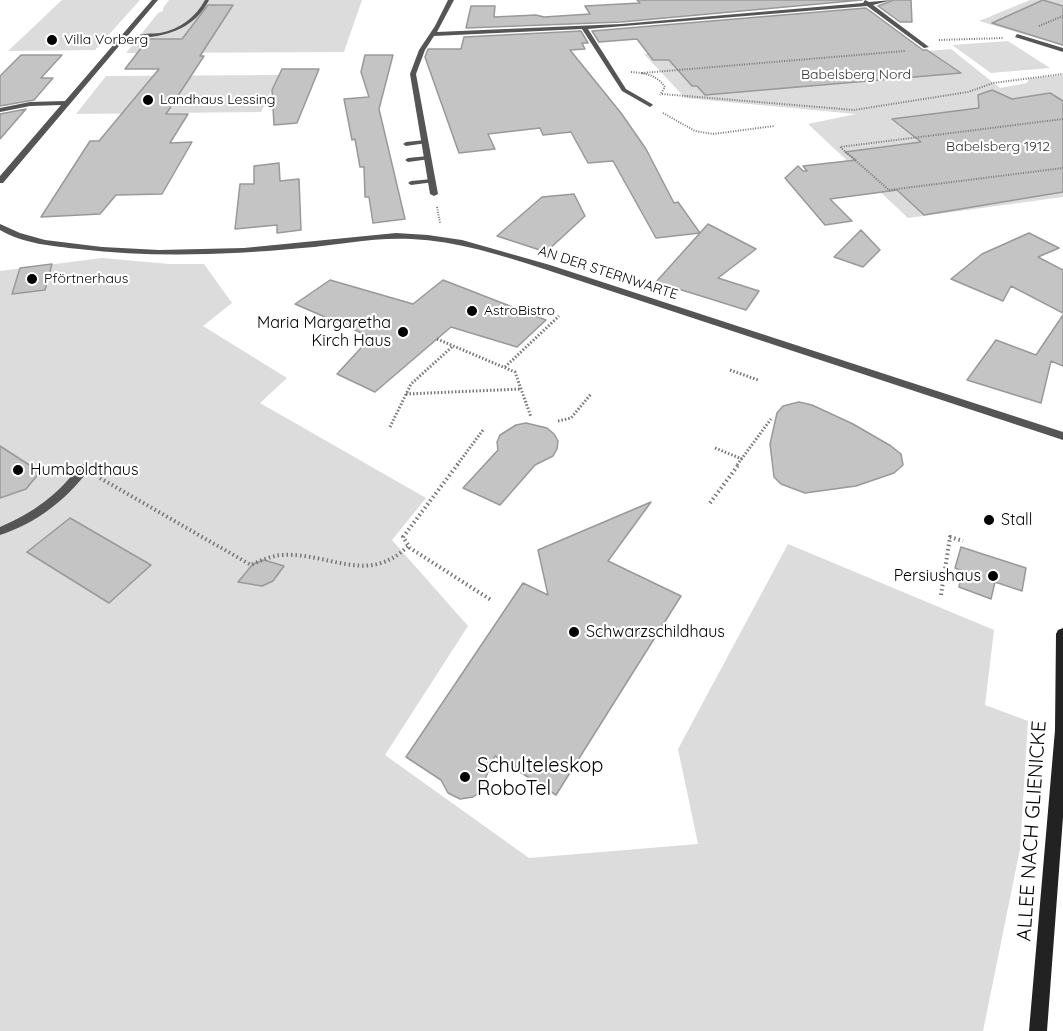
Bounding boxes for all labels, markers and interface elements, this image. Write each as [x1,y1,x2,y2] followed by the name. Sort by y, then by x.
[64,32,148,48] place label: Villa Vorberg
[45,33,59,47] marker: Villa Vorberg
[801,67,911,83] park label: Babelsberg Nord
[160,92,275,108] place label: Landhaus Lessing
[141,93,155,107] marker: Landhaus Lessing
[946,139,1050,155] park label: Babelsberg 1912
[536,242,680,304] street label: AN DER STERNWARTE
[44,271,128,287] place label: Pförtnerhaus
[25,272,39,286] marker: Pförtnerhaus
[484,303,555,319] place label: AstroBistro
[465,304,479,318] marker: AstroBistro
[257,313,391,351] place label: Maria Margaretha Kirch Haus
[396,325,410,339] marker: Maria Margaretha Kirch Haus
[30,460,138,480] place label: Humboldthaus
[11,463,25,477] marker: Humboldthaus
[1001,510,1032,530] place label: Stall
[982,513,996,527] marker: Stall
[894,566,981,586] place label: Persiushaus
[986,569,1000,583] marker: Persiushaus
[586,622,725,642] place label: Schwarzschildhaus
[567,625,581,639] marker: Schwarzschildhaus
[1012,720,1052,942] street label: ALLEE NACH GLIENICKE
[477,754,603,801] place label: Schulteleskop RoboTel
[458,770,472,784] marker: Schulteleskop RoboTel

